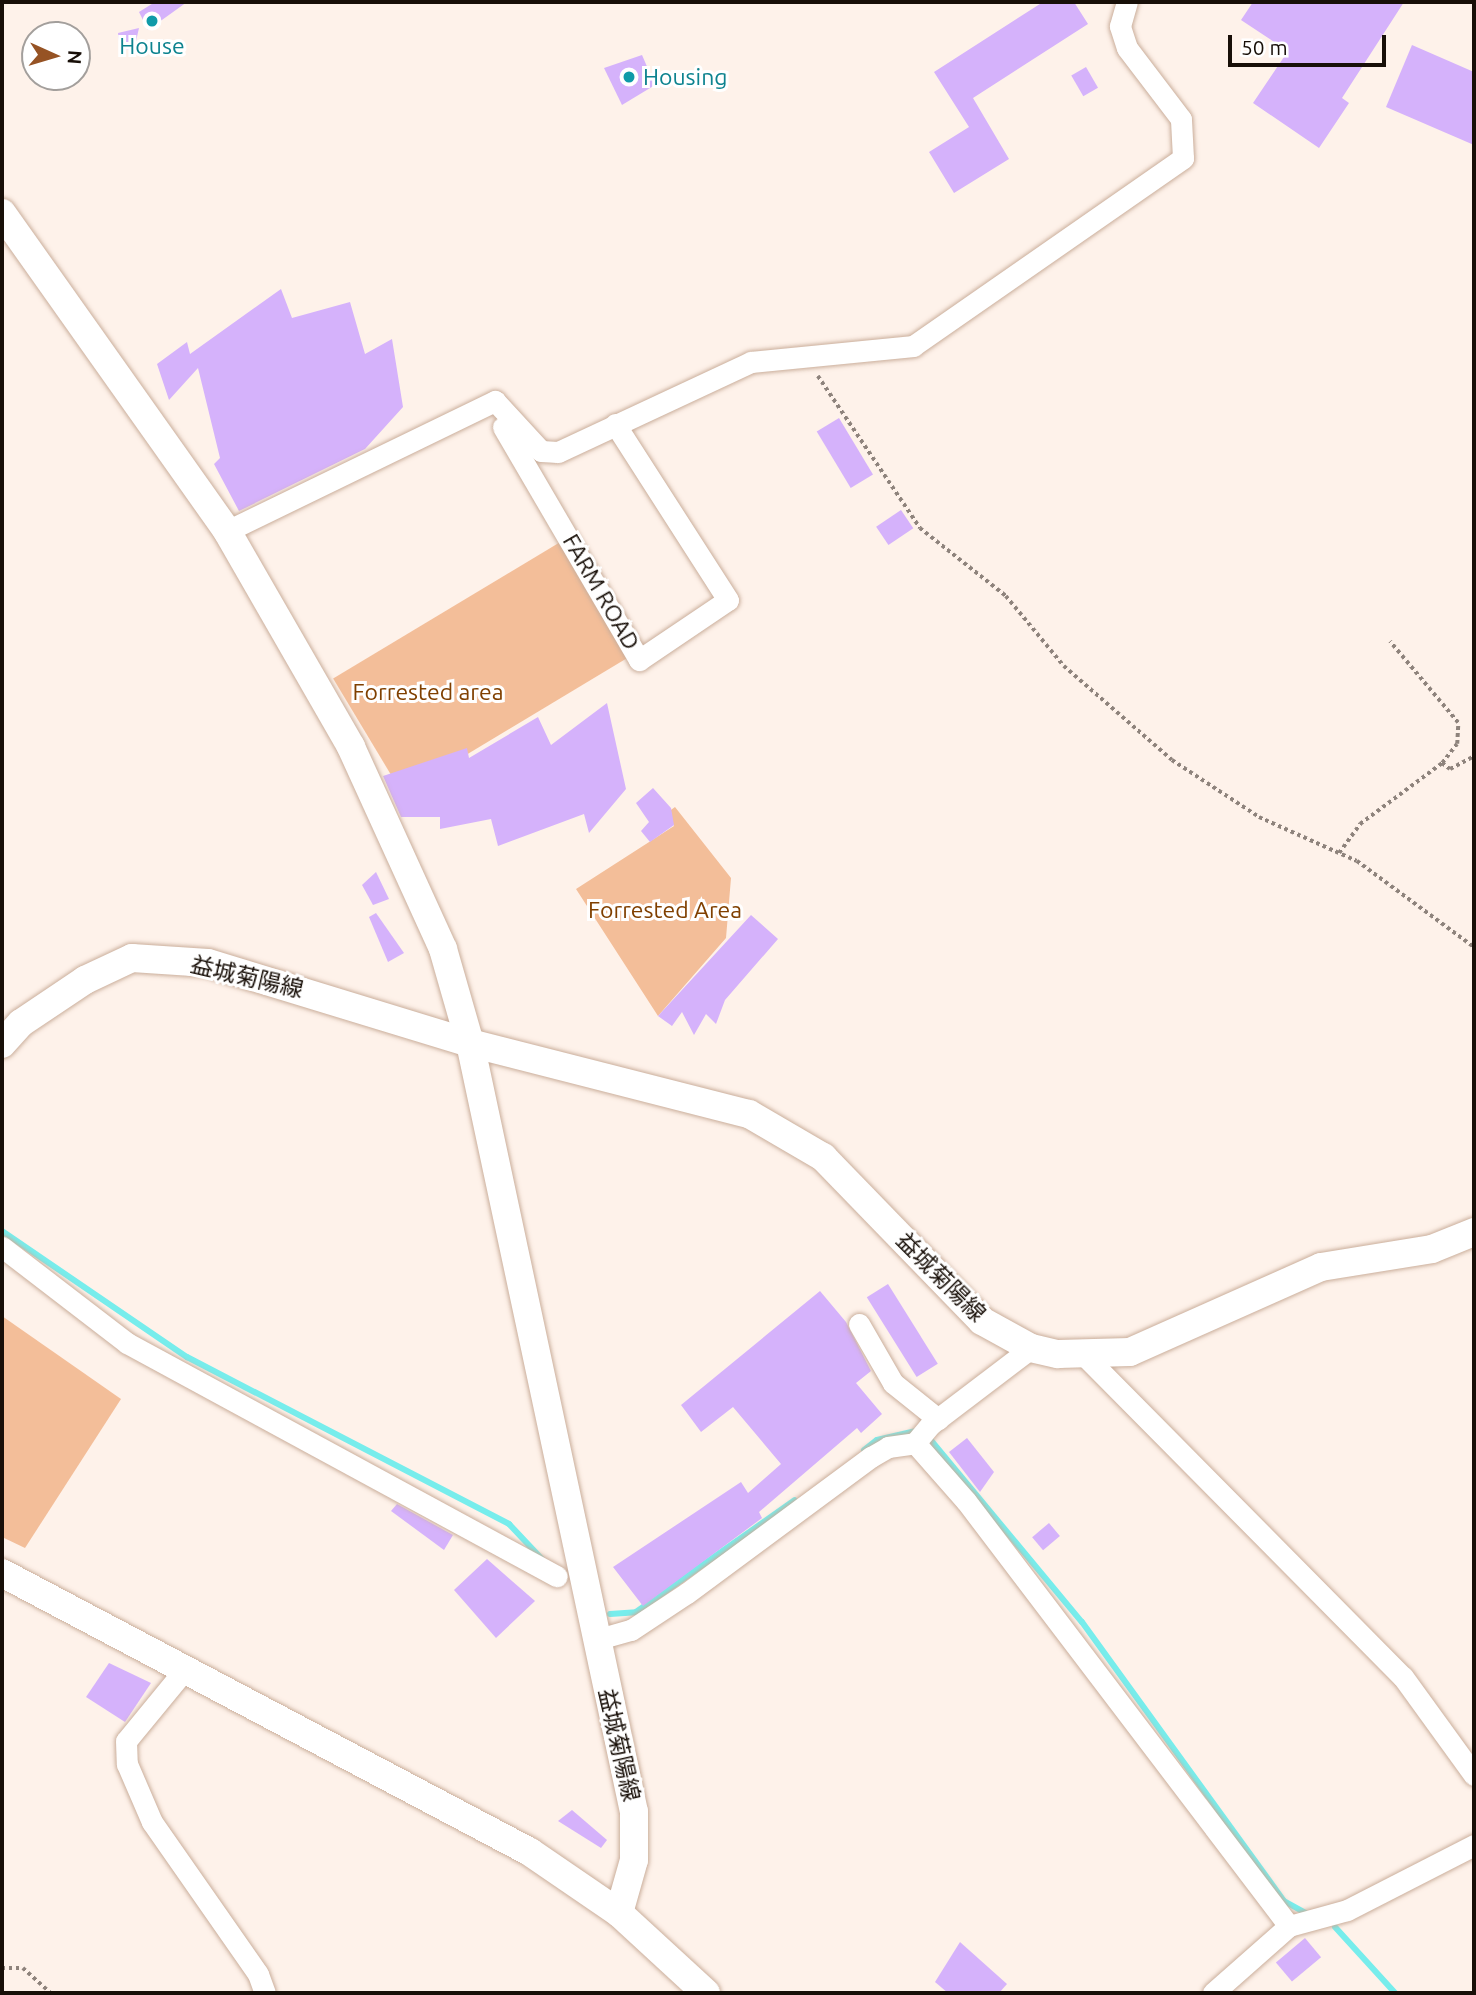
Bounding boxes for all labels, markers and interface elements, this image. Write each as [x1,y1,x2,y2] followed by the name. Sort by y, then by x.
[144,13,160,29] marker: House
[21,21,91,91] north arrow
[1231,21,1388,65] scale bar
[119,32,185,60] place label: House
[1241,35,1288,59] text: 50 m
[63,49,86,65] text: N
[643,63,728,91] place label: Housing
[621,69,637,85] marker: Housing
[557,529,645,655] street label: FARM ROAD
[352,678,504,706] park label: Forrested area
[588,896,742,924] park label: Forrested Area
[188,951,306,1003] street label: 益城菊陽線
[891,1227,991,1327] street label: 益城菊陽線
[593,1686,645,1804] street label: 益城菊陽線

